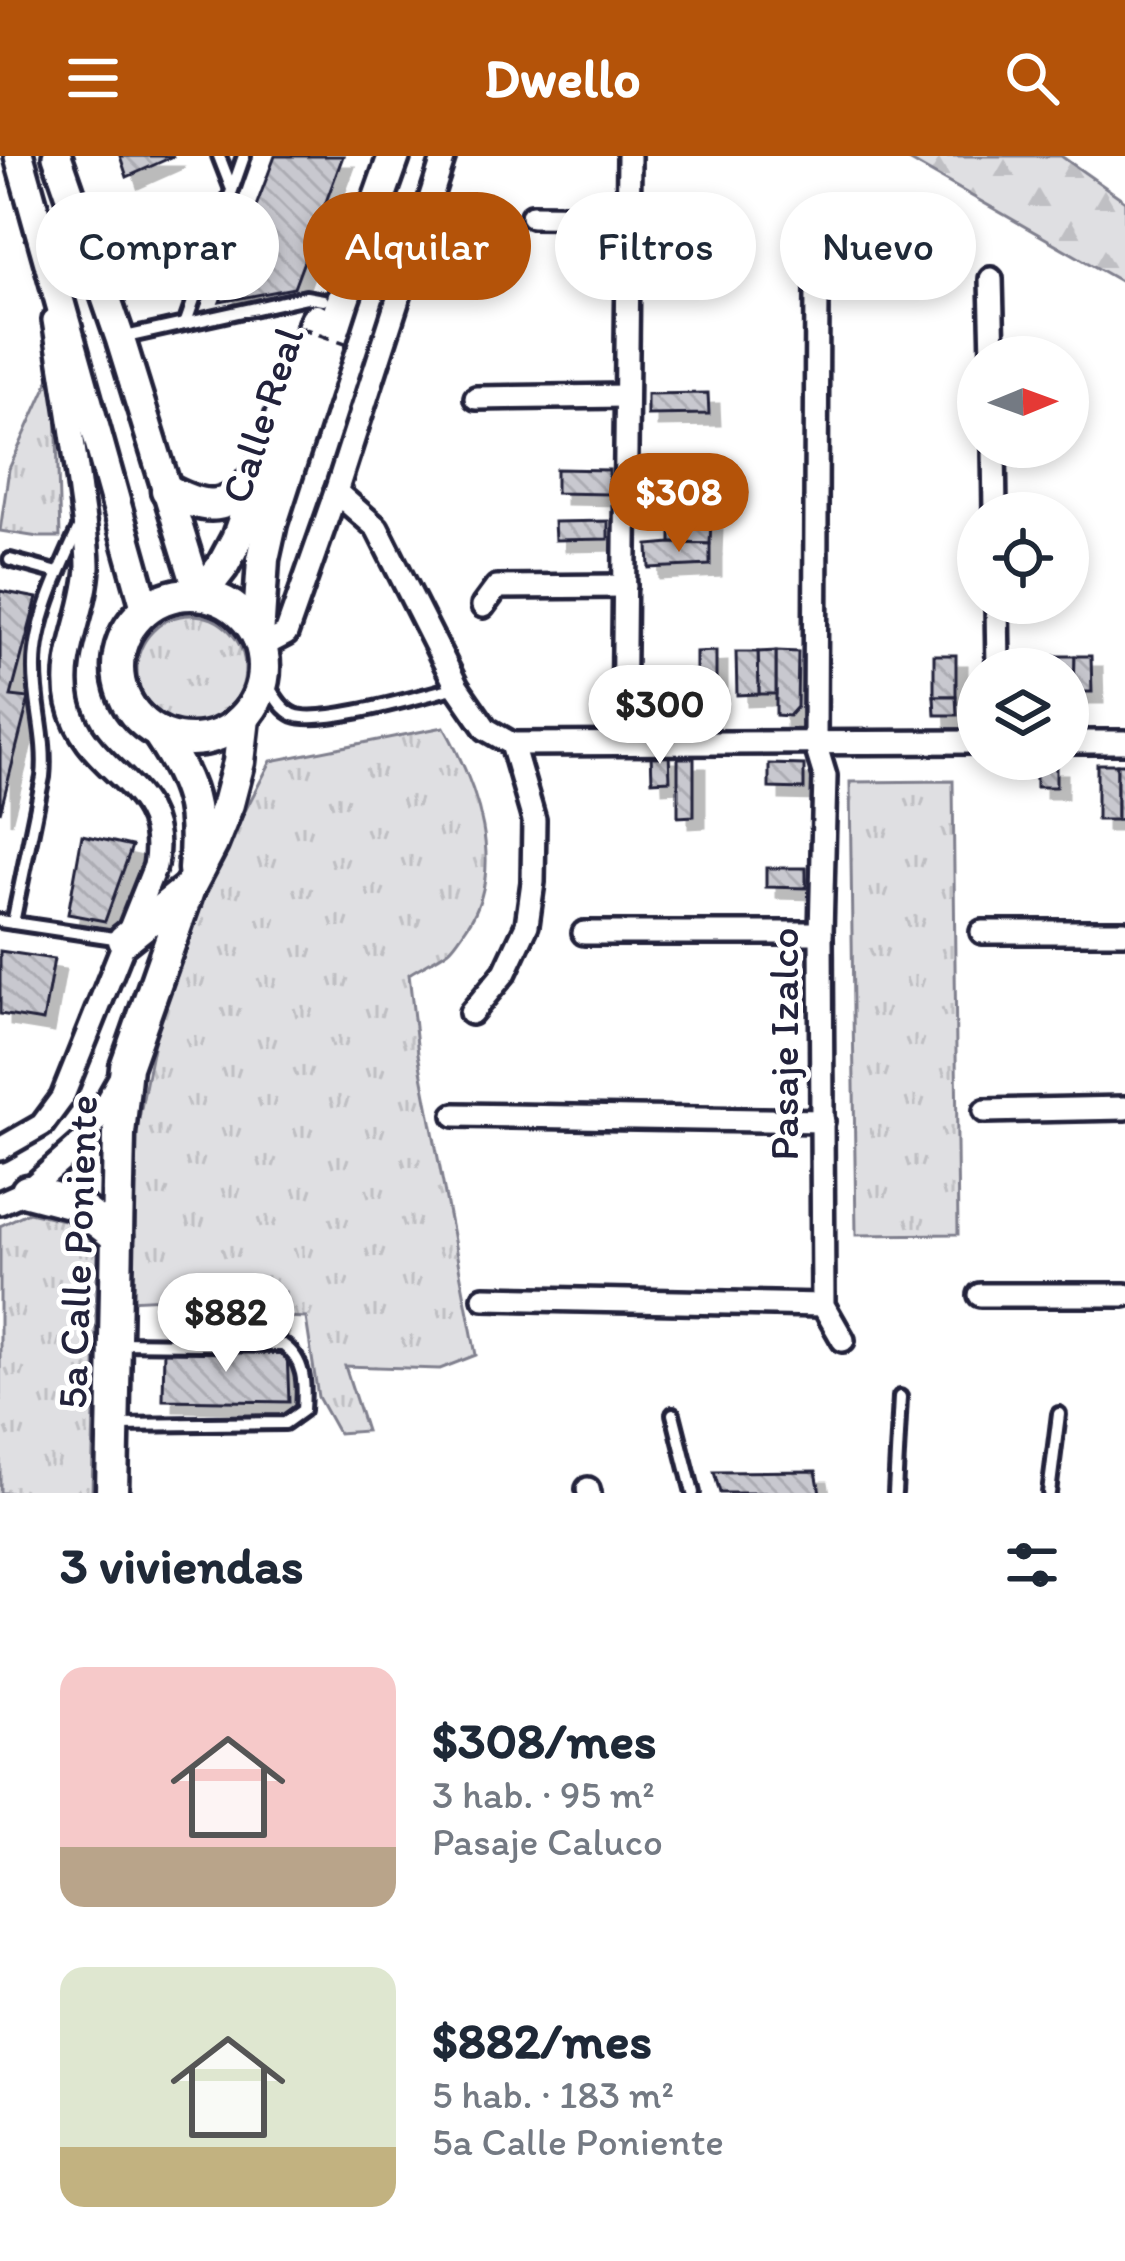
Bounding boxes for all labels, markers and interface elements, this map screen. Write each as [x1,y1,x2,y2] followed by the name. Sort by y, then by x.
[60,45,126,111] icon: menu
[999,45,1065,111] icon: search
[484,46,641,111] text: Dwello
[36,192,279,300] chip: Comprar
[303,192,531,300] chip: Alquilar
[555,192,756,300] chip: Filtros
[780,192,976,300] chip: Nuevo
[210,320,314,509] street label: Calle Real
[957,336,1089,468] north arrow
[957,336,1089,780] map controls
[608,453,750,555] pin: $308
[636,468,722,515] text: $308
[957,492,1089,624] button: locate
[957,648,1089,780] button: layers
[589,665,731,767] pin: $300
[615,680,705,727] text: $300
[758,927,809,1161] street label: Pasaje Izalco
[46,1094,108,1410] street label: 5a Calle Poniente
[155,1273,297,1375] pin: $882
[184,1288,268,1335] text: $882
[999,1532,1065,1598] icon: filters
[60,1535,304,1596] text: 3 viviendas
[432,1710,656,1771] text: $308/mes
[156,1715,300,1859] icon: home
[432,1771,655,1818] text: 3 hab. · 95 m²
[432,1818,663,1865] text: Pasaje Caluco
[432,2010,652,2071] text: $882/mes
[156,2015,300,2159] icon: home
[432,2071,674,2118] text: 5 hab. · 183 m²
[432,2118,724,2165] text: 5a Calle Poniente

